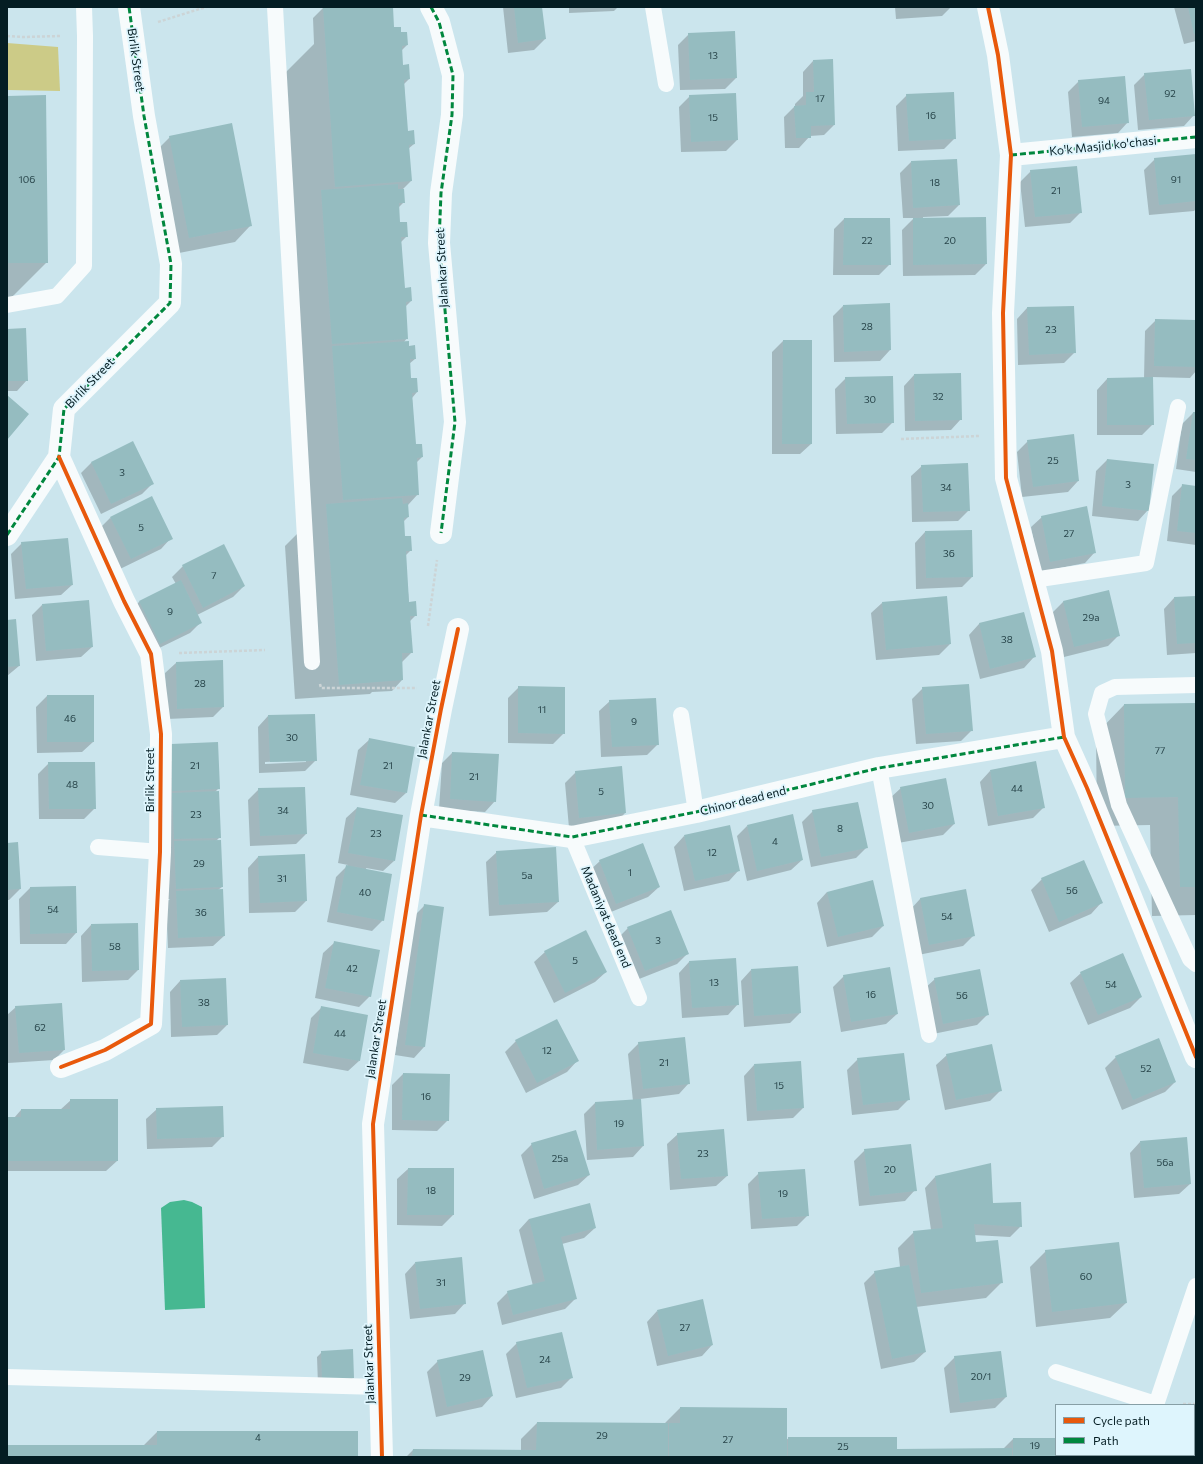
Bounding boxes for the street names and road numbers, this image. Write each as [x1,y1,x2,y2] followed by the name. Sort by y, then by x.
[124,27,148,93] street label: Birlik Street
[1049,133,1157,159] street label: Ko'k Masjid ko'chasi
[433,228,451,308] street label: Jalankar Street
[62,355,118,411] street label: Birlik Street
[414,678,444,760] street label: Jalankar Street
[143,748,157,812] street label: Birlik Street
[698,783,788,819] street label: Chinor dead end
[578,864,634,970] street label: Madaniyat dead end
[363,998,389,1080] street label: Jalankar Street
[360,1324,378,1404] street label: Jalankar Street

